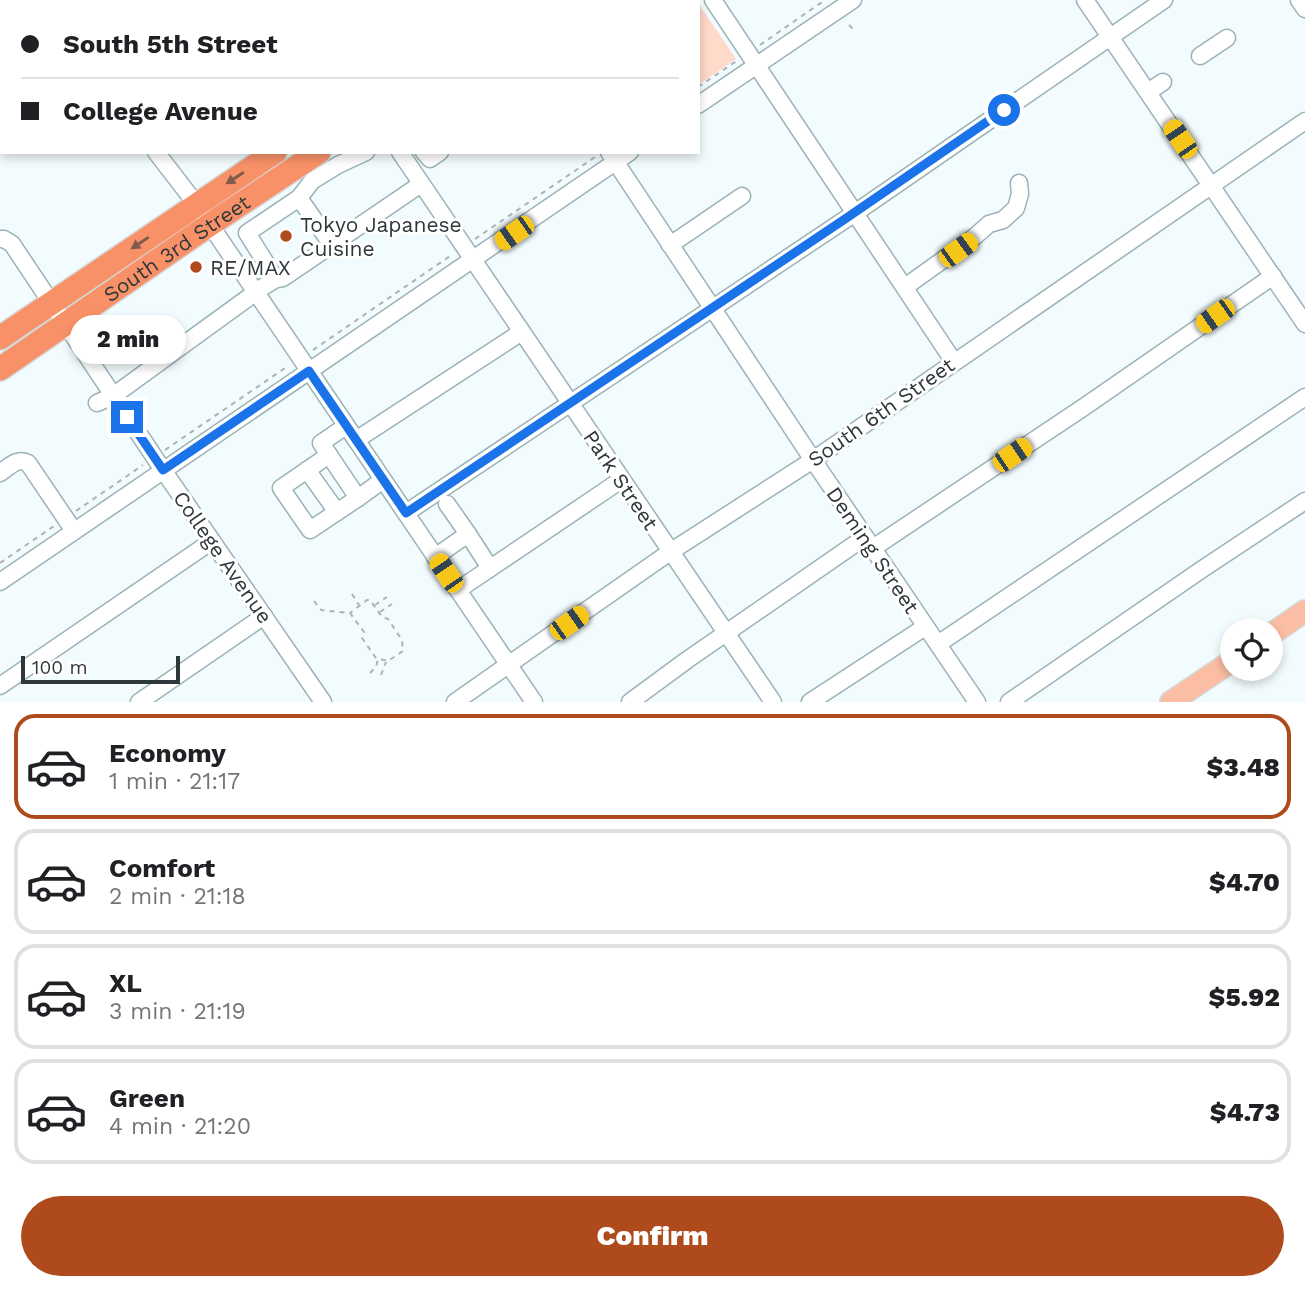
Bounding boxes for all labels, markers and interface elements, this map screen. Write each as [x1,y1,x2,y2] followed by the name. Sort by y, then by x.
[63,29,278,59] text: South 5th Street
[988,94,1020,126] route start
[63,96,258,126] text: College Avenue
[1160,116,1201,162] car
[226,172,245,185] one-way arrow
[98,189,255,307] street label: South 3rd Street
[300,212,462,261] place label: Tokyo Japanese Cuisine
[491,212,538,254] car
[278,228,294,244] marker: Tokyo Japanese Cuisine
[935,229,982,271] car
[130,236,149,249] one-way arrow
[210,255,291,280] place label: RE/MAX
[188,259,204,275] marker: RE/MAX
[1192,295,1239,337] car
[69,316,185,364] callout: 2 min
[97,326,159,353] text: 2 min
[803,352,959,472] street label: South 6th Street
[111,401,143,433] route end
[578,425,664,535] street label: Park Street
[989,435,1036,475] car
[821,482,925,618] street label: Deming Street
[168,486,278,628] street label: College Avenue
[426,550,467,596] car
[546,602,593,644] car
[1220,618,1283,681] map controls
[1220,618,1283,681] button: locate
[21,653,180,685] scale bar
[32,656,88,679] text: 100 m
[25,735,88,798] icon: car
[109,738,226,768] text: Economy
[1206,752,1280,782] text: $3.48
[109,768,240,795] text: 1 min · 21:17
[25,850,88,913] icon: car
[109,853,215,883] text: Comfort
[1209,867,1280,897] text: $4.70
[109,883,246,910] text: 2 min · 21:18
[25,965,88,1028] icon: car
[109,968,142,998] text: XL
[1209,982,1280,1012] text: $5.92
[109,998,246,1025] text: 3 min · 21:19
[25,1080,88,1143] icon: car
[109,1083,185,1113] text: Green
[1210,1097,1280,1127] text: $4.73
[109,1113,251,1140] text: 4 min · 21:20
[21,1196,1284,1276] button: Confirm

